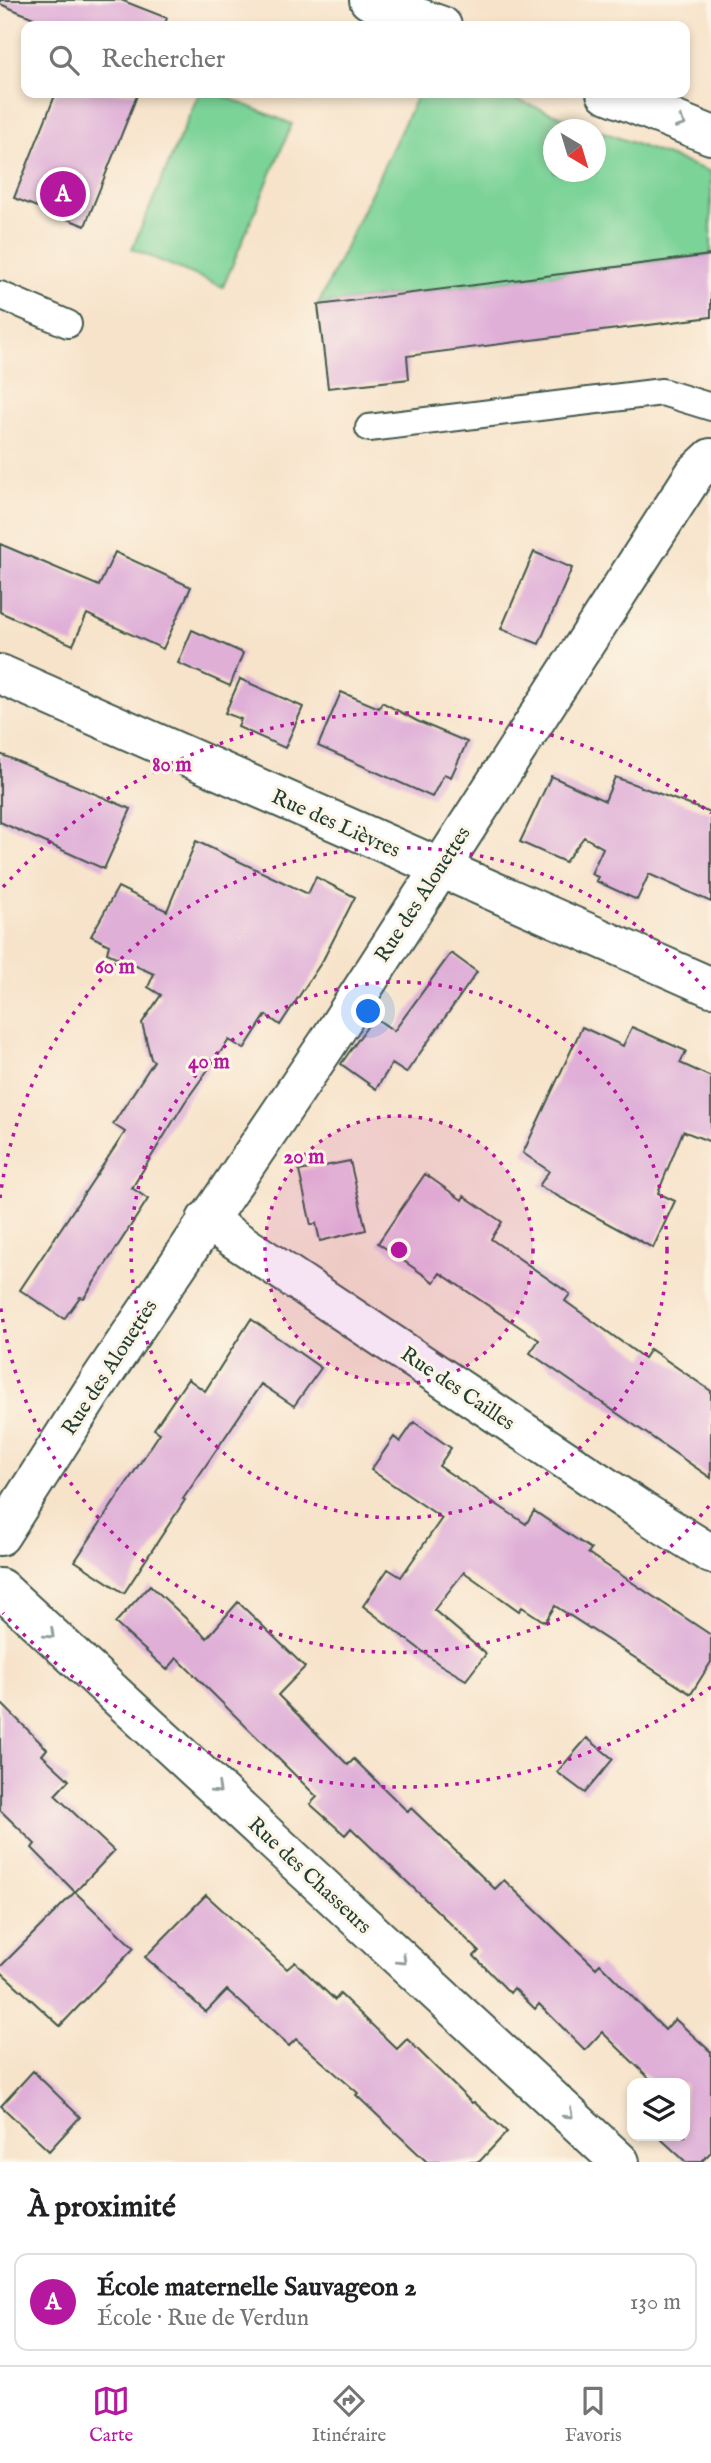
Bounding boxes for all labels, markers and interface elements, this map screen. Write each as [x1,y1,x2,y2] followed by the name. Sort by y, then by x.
[21,21,690,98] search box
[45,41,83,79] icon: search
[101,43,225,76] text: Rechercher
[674,115,686,129] one-way arrow
[543,119,606,182] north arrow
[40,168,86,220] pin: A
[152,752,192,779] text: 80 m
[267,784,404,865] street label: Rue des Lièvres
[369,822,477,968] street label: Rue des Alouettes
[95,954,136,981] text: 60 m
[351,994,385,1028] your location
[188,1049,230,1076] text: 40 m
[284,1144,325,1171] text: 20 m
[387,1238,411,1262] centre of rings
[56,1295,164,1441] street label: Rue des Alouettes
[395,1341,519,1437] street label: Rue des Cailles
[42,1626,55,1638] one-way arrow
[209,1780,222,1793] one-way arrow
[241,1812,376,1940] street label: Rue des Chasseurs
[394,1951,407,1964] one-way arrow
[627,2078,690,2141] map controls
[627,2078,690,2141] button: layers
[561,2106,574,2119] one-way arrow
[28,2189,176,2227] text: À proximité
[97,2271,416,2304] text: École maternelle Sauvageon 2
[45,2288,61,2317] text: A
[630,2288,681,2317] text: 130 m
[97,2304,309,2333] text: École · Rue de Verdun
[89,2382,133,2448] tab: Carte
[312,2382,386,2448] tab: Itinéraire
[565,2382,622,2448] tab: Favoris

